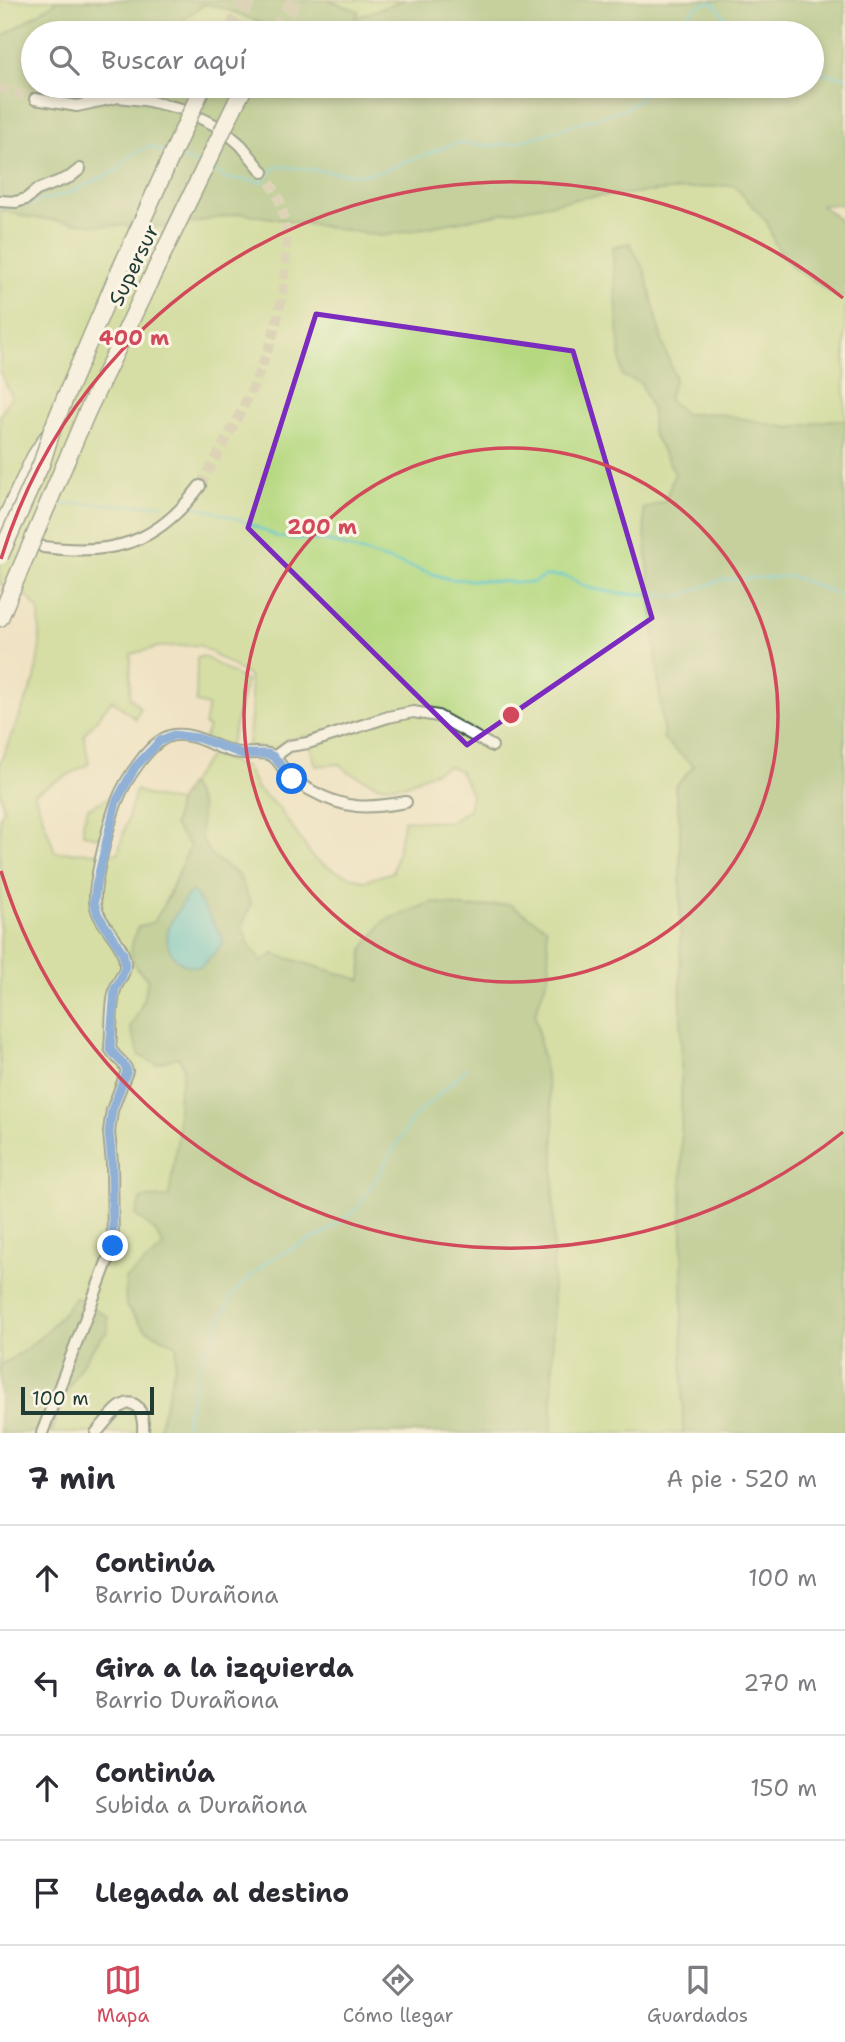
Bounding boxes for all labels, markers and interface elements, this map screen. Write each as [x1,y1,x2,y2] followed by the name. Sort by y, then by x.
[21,21,824,98] search box
[45,41,83,79] icon: search
[101,42,247,77] text: Buscar aquí
[102,219,166,310] street label: Supersur
[99,324,169,352] text: 400 m
[287,513,357,541] text: 200 m
[499,703,523,727] centre of rings
[276,763,307,794] route start
[97,1230,128,1261] route end
[21,1384,154,1416] scale bar
[32,1386,89,1411] text: 100 m
[28,1458,115,1499] text: 7 min
[666,1464,817,1494] text: A pie · 520 m
[95,1545,215,1580] text: Continúa
[28,1559,66,1597] icon: ahead
[748,1563,817,1593] text: 100 m
[95,1580,279,1610] text: Barrio Durañona
[95,1650,354,1685] text: Gira a la izquierda
[28,1664,66,1702] icon: left
[743,1668,817,1698] text: 270 m
[95,1685,279,1715] text: Barrio Durañona
[95,1755,215,1790] text: Continúa
[28,1769,66,1807] icon: ahead
[750,1773,817,1803] text: 150 m
[95,1790,307,1820] text: Subida a Durañona
[28,1874,66,1912] icon: arrive
[95,1875,349,1910] text: Llegada al destino
[97,1961,149,2028] tab: Mapa
[343,1961,454,2028] tab: Cómo llegar
[647,1961,748,2028] tab: Guardados

